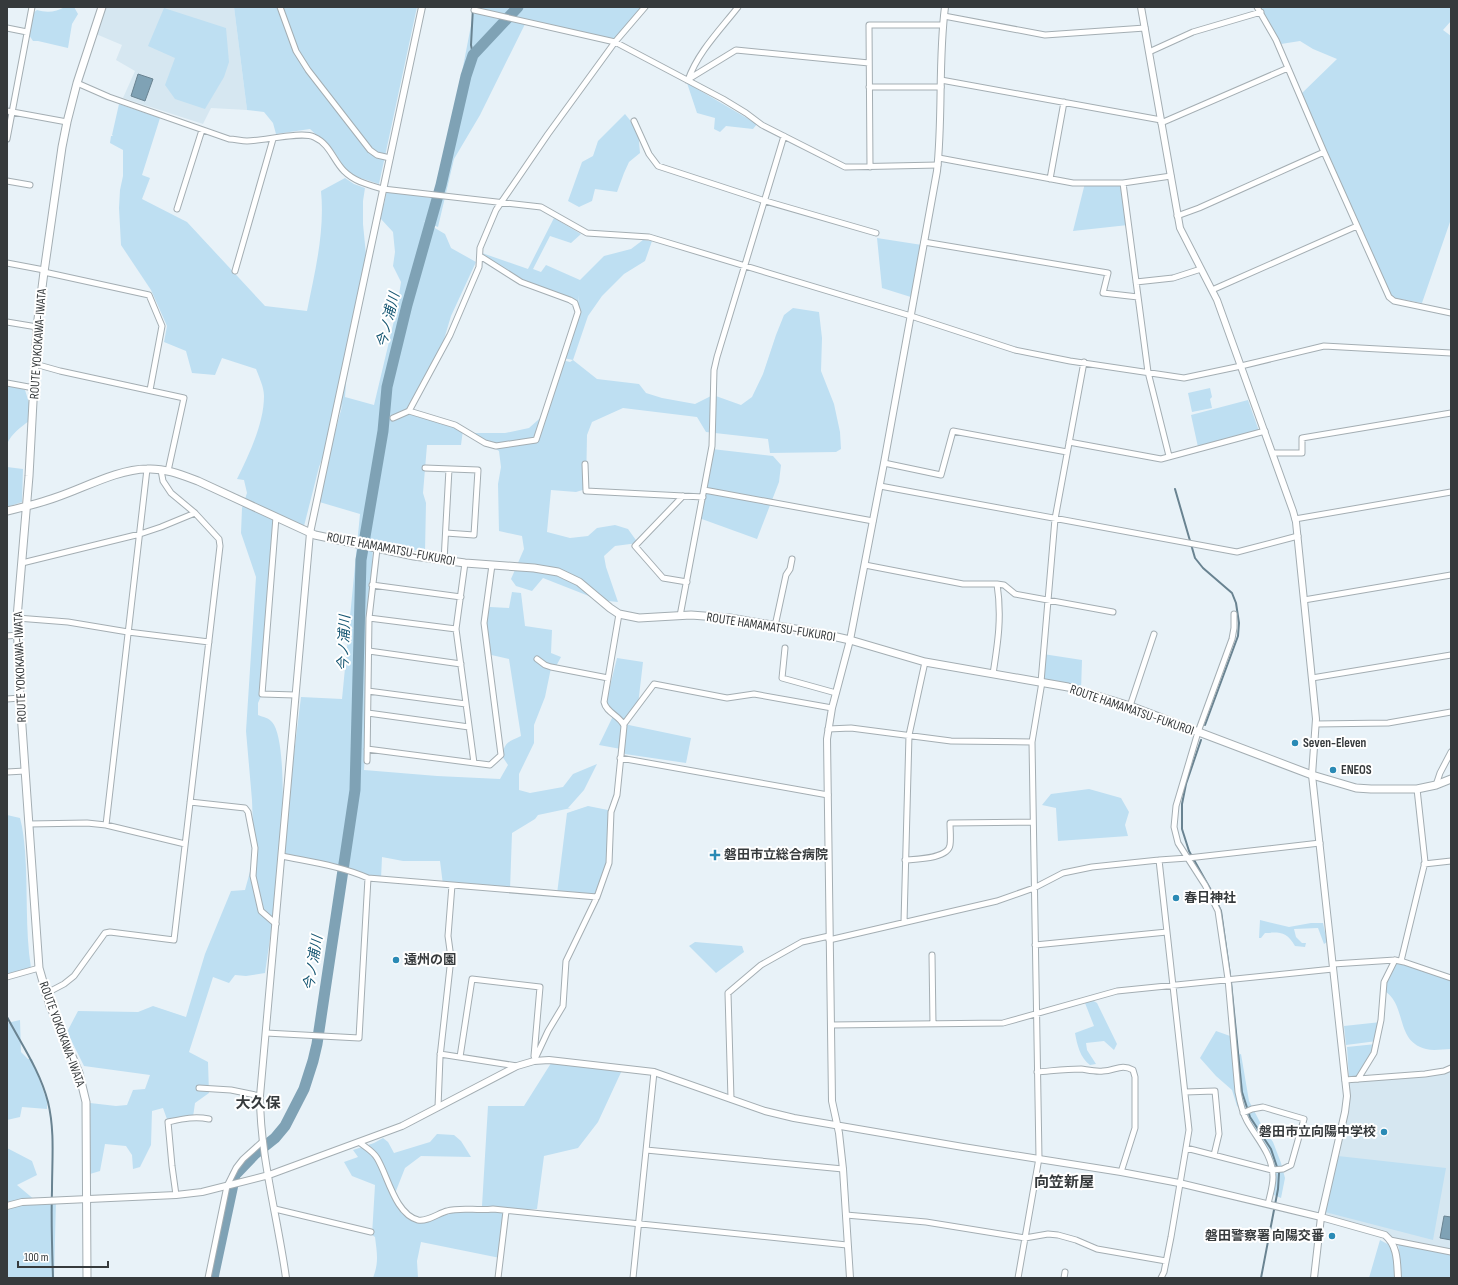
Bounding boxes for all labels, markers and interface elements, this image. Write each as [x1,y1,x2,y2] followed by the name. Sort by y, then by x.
[26,288,50,400] street label: ROUTE YOKOKAWA-IWATA
[373,289,404,349] water label: 今ノ浦川
[325,529,457,569] street label: ROUTE HAMAMATSU-FUKUROI
[705,609,837,645] street label: ROUTE HAMAMATSU-FUKUROI
[10,611,30,723] street label: ROUTE YOKOKAWA-IWATA
[335,613,354,671] water label: 今ノ浦川
[1068,681,1196,739] street label: ROUTE HAMAMATSU-FUKUROI
[1303,735,1367,751] place label: Seven-Eleven
[1290,738,1300,748] marker: Seven-Eleven
[1341,762,1372,778] place label: ENEOS
[1328,765,1338,775] marker: ENEOS
[724,847,828,863] place label: 磐田市立総合病院
[709,849,721,861] marker: 磐田市立総合病院
[1184,890,1236,906] place label: 春日神社
[1171,893,1181,903] marker: 春日神社
[300,932,326,992] water label: 今ノ浦川
[404,952,456,968] place label: 遠州の園
[391,955,401,965] marker: 遠州の園
[36,979,89,1089] street label: ROUTE YOKOKAWA-IWATA
[235,1094,281,1113] district label: 大久保
[1259,1124,1376,1140] place label: 磐田市立向陽中学校
[1379,1127,1389,1137] marker: 磐田市立向陽中学校
[1034,1173,1094,1192] district label: 向笠新屋
[1205,1228,1324,1244] place label: 磐田警察署 向陽交番
[1327,1231,1337,1241] marker: 磐田警察署 向陽交番
[18,1243,108,1269] scale bar
[24,1250,49,1265] text: 100 m

